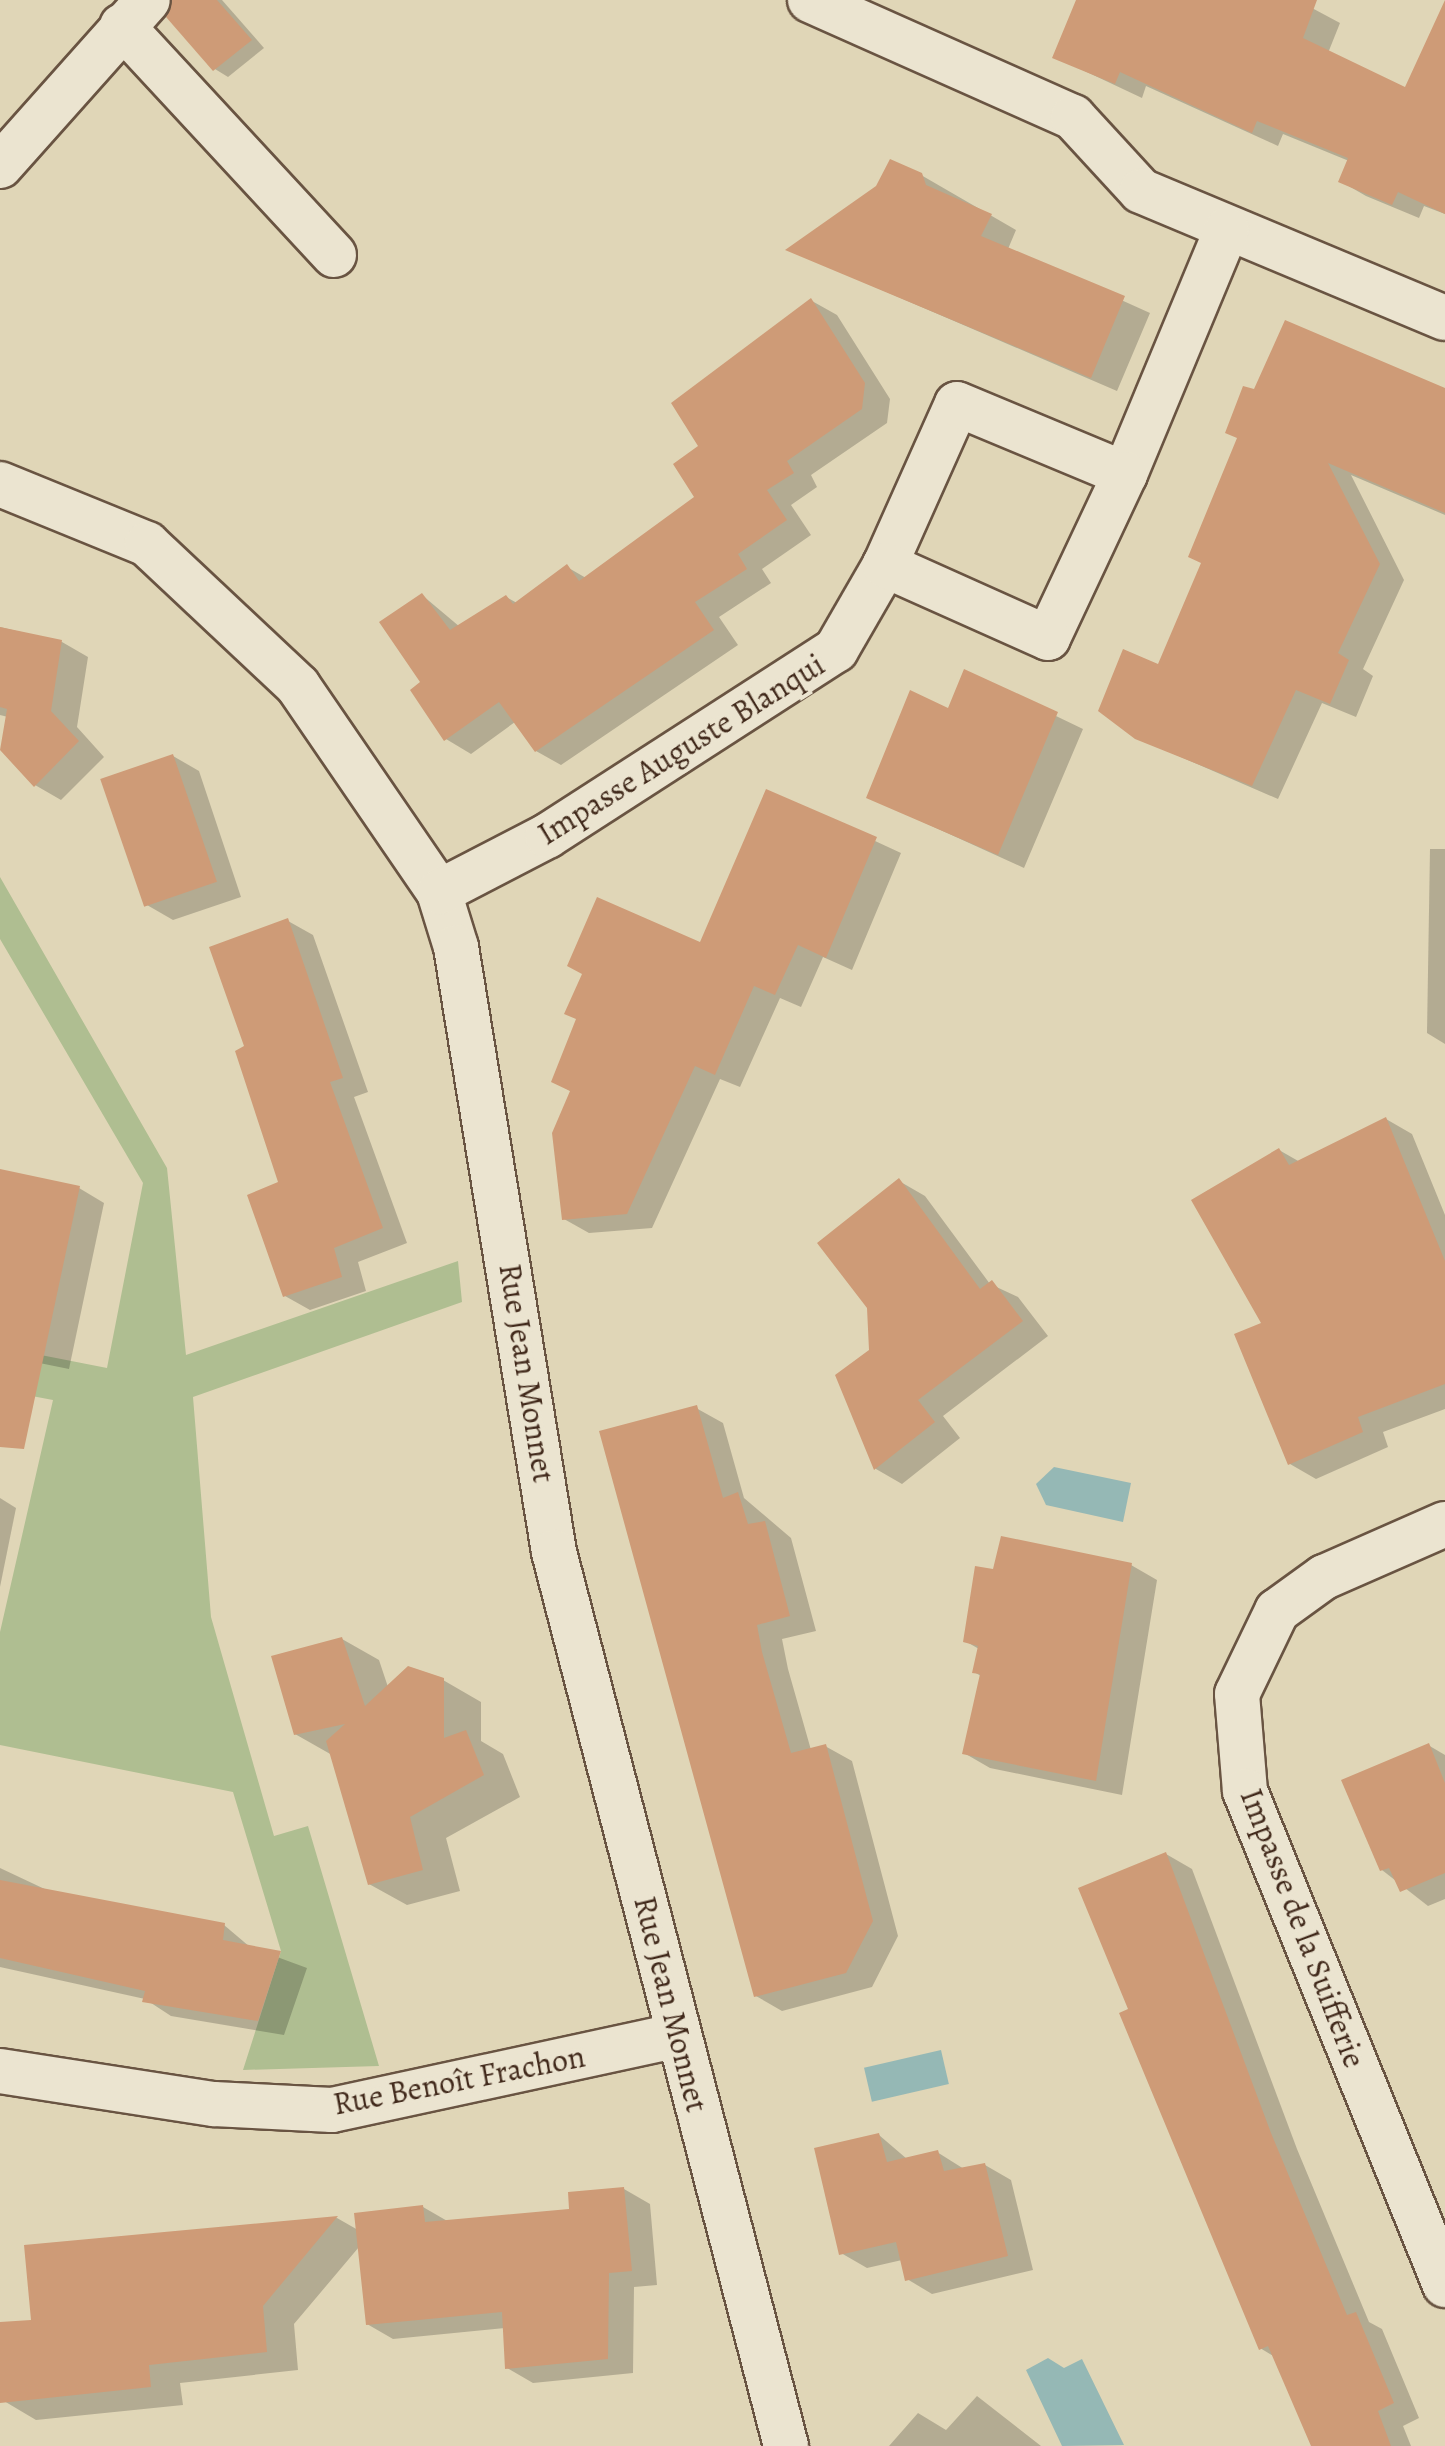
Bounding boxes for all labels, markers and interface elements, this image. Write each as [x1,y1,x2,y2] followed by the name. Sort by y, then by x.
[530,645,832,853] street label: Impasse Auguste Blanqui
[491,1261,563,1485] street label: Rue Jean Monnet
[1232,1783,1374,2073] street label: Impasse de la Suifferie
[626,1892,716,2116] street label: Rue Jean Monnet
[330,2037,588,2123] street label: Rue Benoît Frachon

